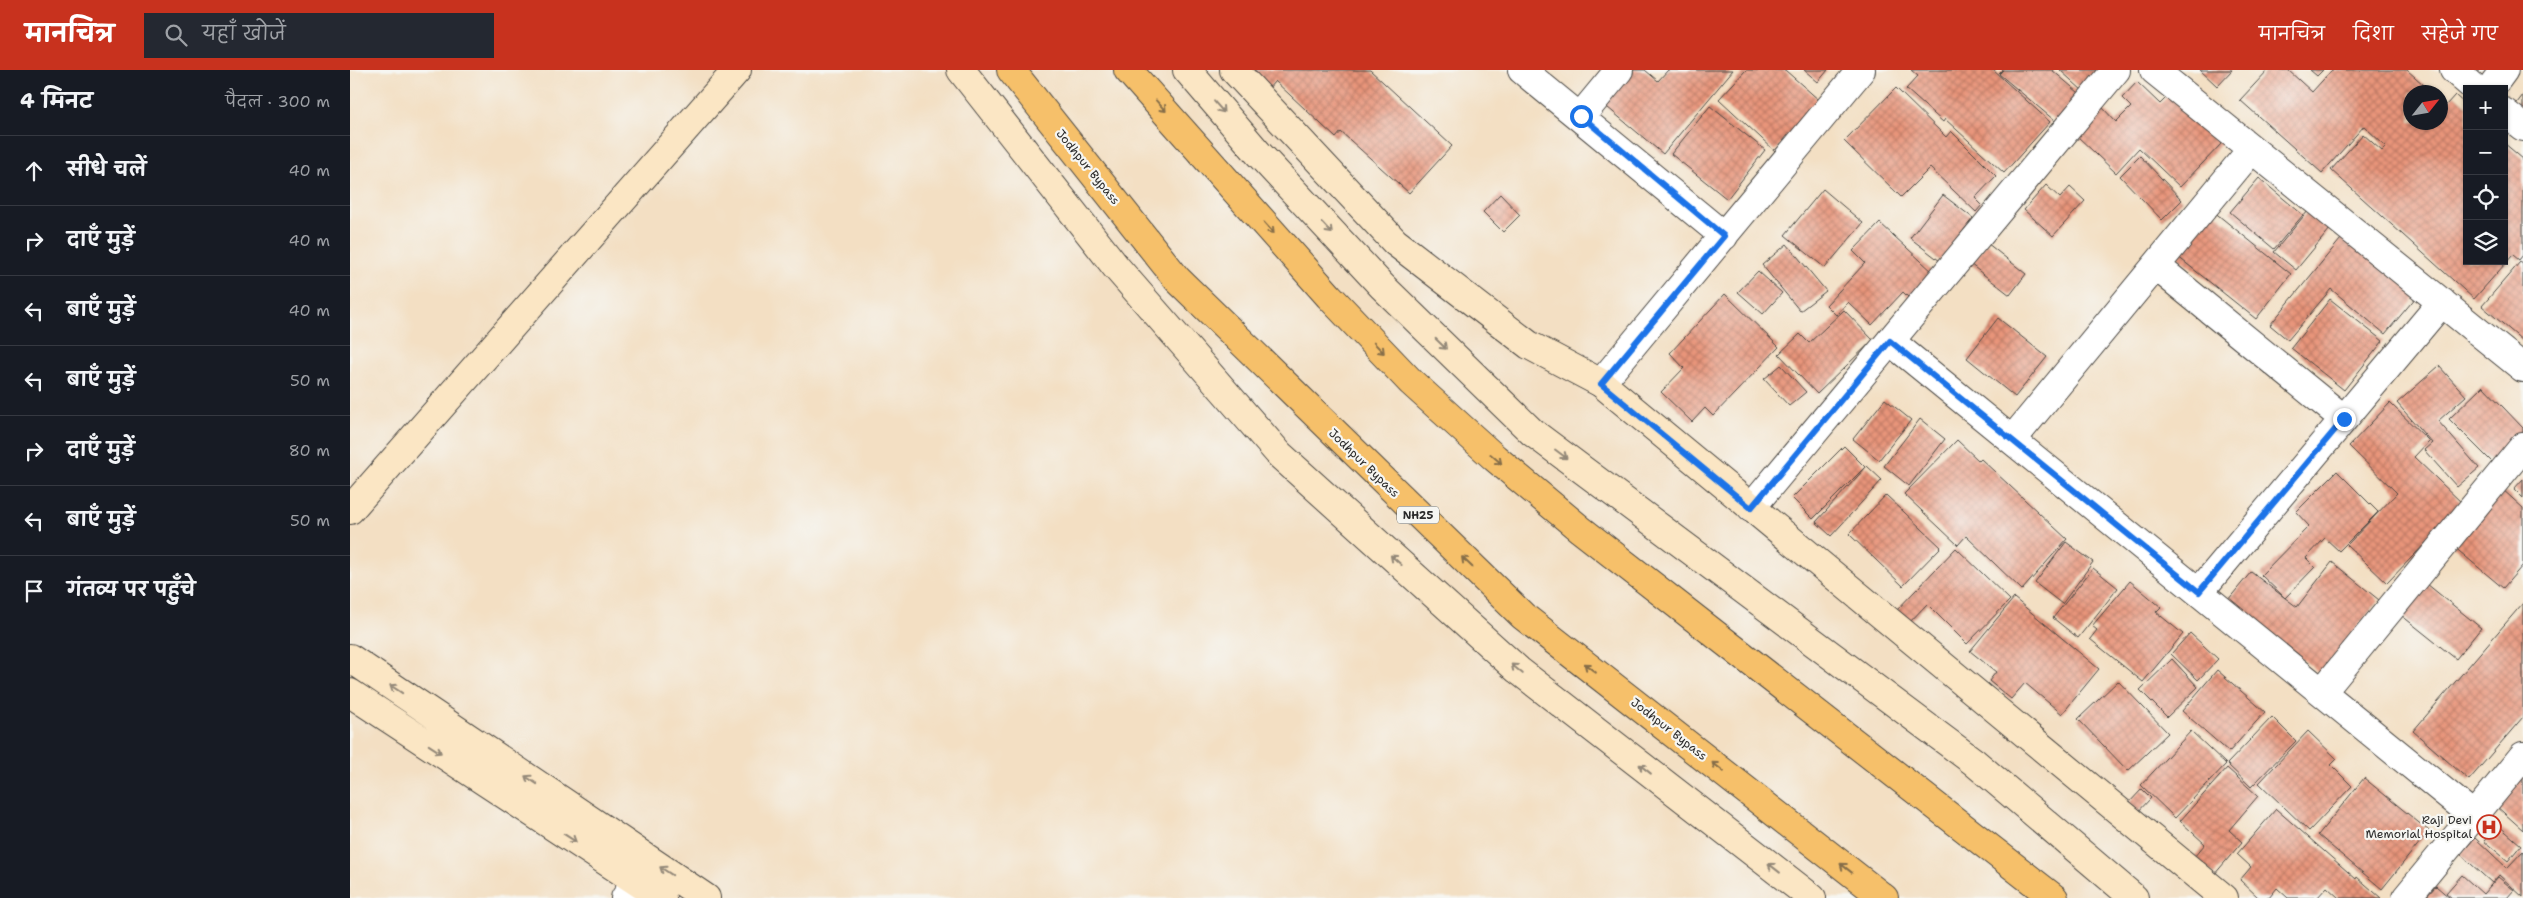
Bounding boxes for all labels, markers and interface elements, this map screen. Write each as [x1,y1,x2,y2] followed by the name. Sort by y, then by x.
[144,13,494,58] search box
[25,18,114,50] text: मानचित्र
[162,21,190,49] icon: search
[202,21,286,46] text: यहाँ खोजें
[2259,22,2325,46] text: मानचित्र
[2353,22,2394,46] text: दिशा
[2422,22,2498,46] text: सहेजे गए
[2403,85,2448,130] north arrow
[2463,85,2508,265] map controls
[2463,85,2508,130] button: +
[20,87,93,115] text: 4 मिनट
[225,91,330,112] text: पैदल · 300 m
[1155,100,1167,113] one-way arrow
[1213,100,1224,113] one-way arrow
[1570,105,1593,128] route start
[1053,126,1123,208] street label: Jodhpur Bypass
[2463,130,2508,175] button: −
[20,157,48,185] icon: ahead
[67,157,146,182] text: सीधे चलें
[288,160,330,181] text: 40 m
[2463,175,2508,220] button: locate
[2463,220,2508,265] button: layers
[1263,221,1274,234] one-way arrow
[1322,221,1333,234] one-way arrow
[20,227,48,255] icon: right
[67,227,135,252] text: दाएँ मुड़ें
[288,230,330,251] text: 40 m
[20,297,48,325] icon: left
[67,297,135,322] text: बाएँ मुड़ें
[288,300,330,321] text: 40 m
[1435,338,1447,350] one-way arrow
[1373,341,1385,354] one-way arrow
[20,367,48,395] icon: left
[67,367,135,392] text: बाएँ मुड़ें
[290,370,330,391] text: 50 m
[2333,408,2356,431] route end
[1325,425,1403,501] street label: Jodhpur Bypass
[20,437,48,465] icon: right
[67,437,135,462] text: दाएँ मुड़ें
[289,440,330,461] text: 80 m
[1554,448,1567,459] one-way arrow
[1490,454,1503,465] one-way arrow
[1397,506,1439,524] road number: NH25
[20,507,48,535] icon: left
[67,507,135,532] text: बाएँ मुड़ें
[290,510,330,531] text: 50 m
[1390,554,1403,566] one-way arrow
[1461,556,1473,568] one-way arrow
[20,577,48,605] icon: arrive
[67,577,196,602] text: गंतव्य पर पहुँचे
[1584,662,1597,673] one-way arrow
[1511,664,1524,675] one-way arrow
[390,684,404,694] one-way arrow
[1628,694,1710,764] street label: Jodhpur Bypass
[427,744,441,754] one-way arrow
[1712,762,1725,773] one-way arrow
[1639,763,1652,774] one-way arrow
[524,775,538,785] one-way arrow
[2365,812,2472,842] place label: Raji Devi Memorial Hospital
[2476,814,2502,840] hospital icon: Raji Devi Memorial Hospital
[563,833,577,843] one-way arrow
[1840,862,1853,873] one-way arrow
[1768,863,1781,874] one-way arrow
[659,866,673,876] one-way arrow

